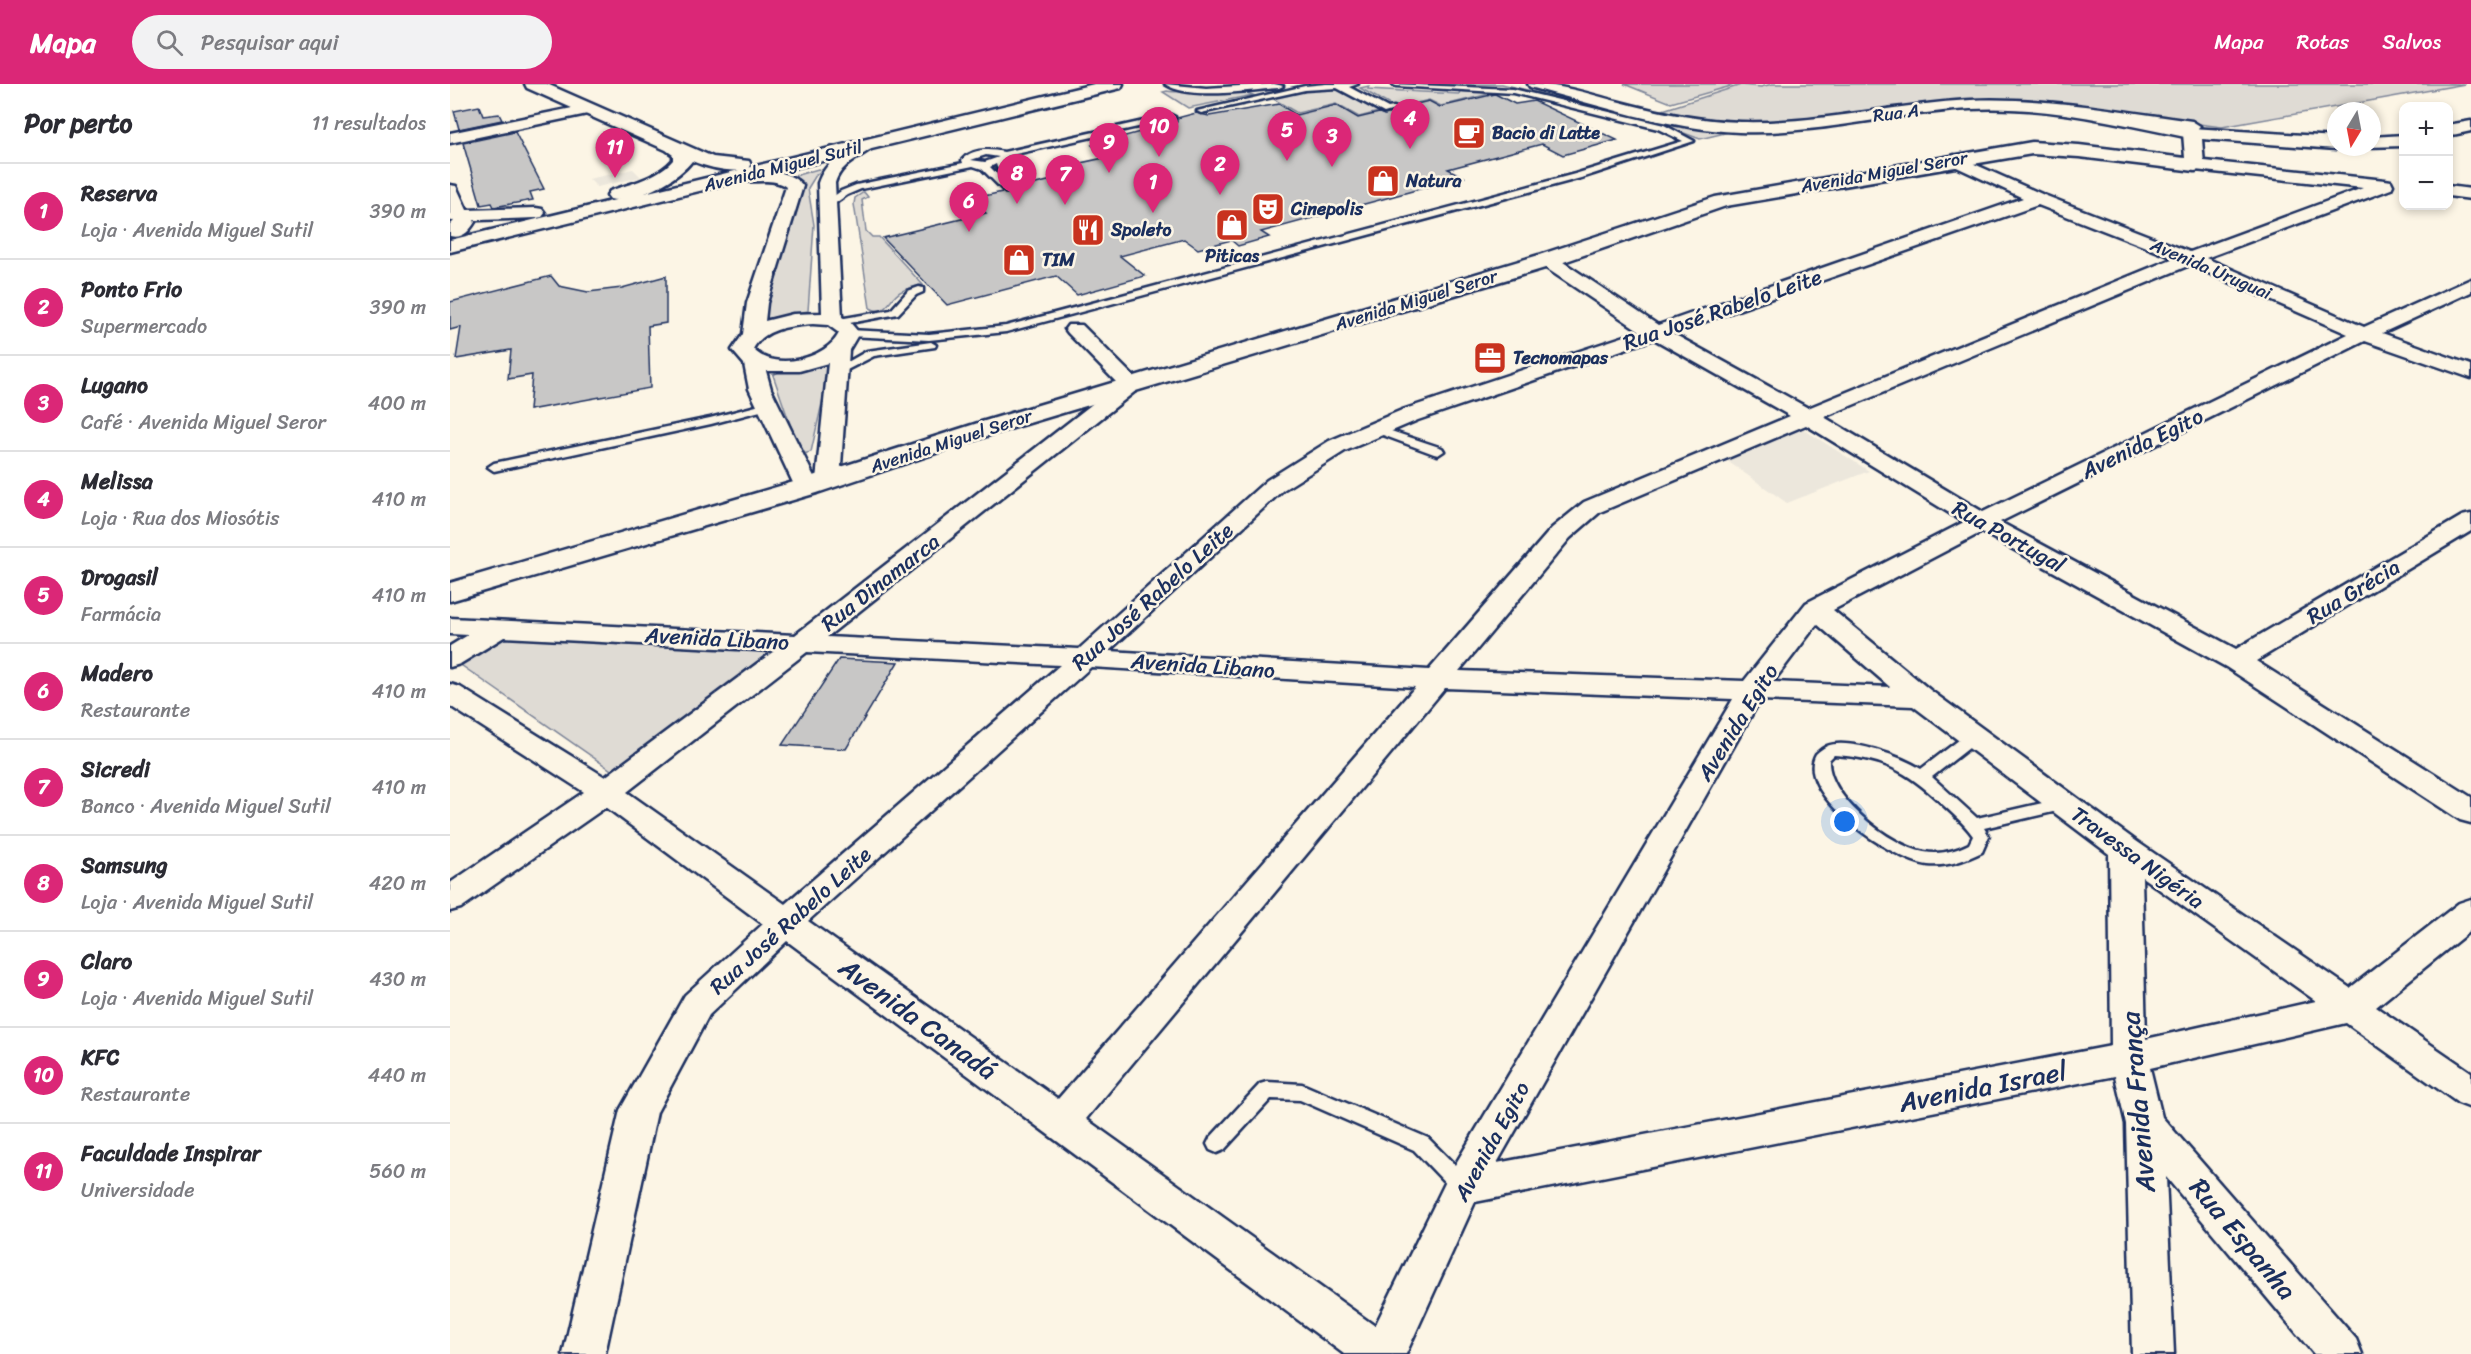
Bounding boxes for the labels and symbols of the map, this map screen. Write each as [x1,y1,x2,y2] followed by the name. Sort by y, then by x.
[1871,94,1921,132] street label: Rua A
[1390,100,1430,149] pin: 4
[2327,102,2381,156] north arrow
[1140,107,1178,157] pin: 10
[1268,112,1306,161] pin: 5
[1451,115,1487,151] cafe icon: Bacio di Latte
[1492,117,1600,149] place label: Bacio di Latte
[1312,118,1352,167] pin: 3
[1090,124,1128,173] pin: 9
[596,128,634,178] pin: 11
[699,131,867,201] street label: Avenida Miguel Sutil
[1797,141,1971,203] street label: Avenida Miguel Seror
[1200,146,1240,195] pin: 2
[998,154,1036,204] pin: 8
[1046,156,1084,205] pin: 7
[1365,163,1401,199] shop icon: Natura
[1134,164,1172,213] pin: 1
[1405,165,1462,197] place label: Natura
[950,182,988,232] pin: 6
[1250,191,1286,227] theatre icon: Cinepolis
[1290,193,1364,225] place label: Cinepolis
[1214,207,1250,243] shop icon: Piticas
[1070,212,1106,248] restaurant icon: Spoleto
[1110,214,1172,246] place label: Spoleto
[2144,229,2278,309] street label: Avenida Uruguai
[1205,240,1260,272] place label: Piticas
[1001,242,1037,278] shop icon: TIM
[1042,244,1075,276] place label: TIM
[1617,257,1827,362] street label: Rua José Rabelo Leite
[1330,260,1503,340] street label: Avenida Miguel Seror
[1472,340,1508,376] office icon: Tecnomapas
[1513,342,1609,374] place label: Tecnomapas
[2073,397,2210,490] street label: Avenida Egito
[865,399,1038,483] street label: Avenida Miguel Seror
[1945,489,2073,584] street label: Rua Portugal
[1062,512,1243,680] street label: Rua José Rabelo Leite
[812,523,949,642] street label: Rua Dinamarca
[2299,548,2408,635] street label: Rua Grécia
[643,615,790,662] street label: Avenida Libano
[1129,641,1276,690] street label: Avenida Libano
[1685,656,1789,790] street label: Avenida Egito
[2062,795,2213,920] street label: Travessa Nigéria
[1830,807,1859,836] your location
[700,836,881,1004] street label: Rua José Rabelo Leite
[827,944,1008,1093] street label: Avenida Canadá
[2106,1009,2170,1196] street label: Avenida França
[1894,1047,2072,1127] street label: Avenida Israel
[1442,1074,1541,1209] street label: Avenida Egito
[2177,1166,2309,1312] street label: Rua Espanha

